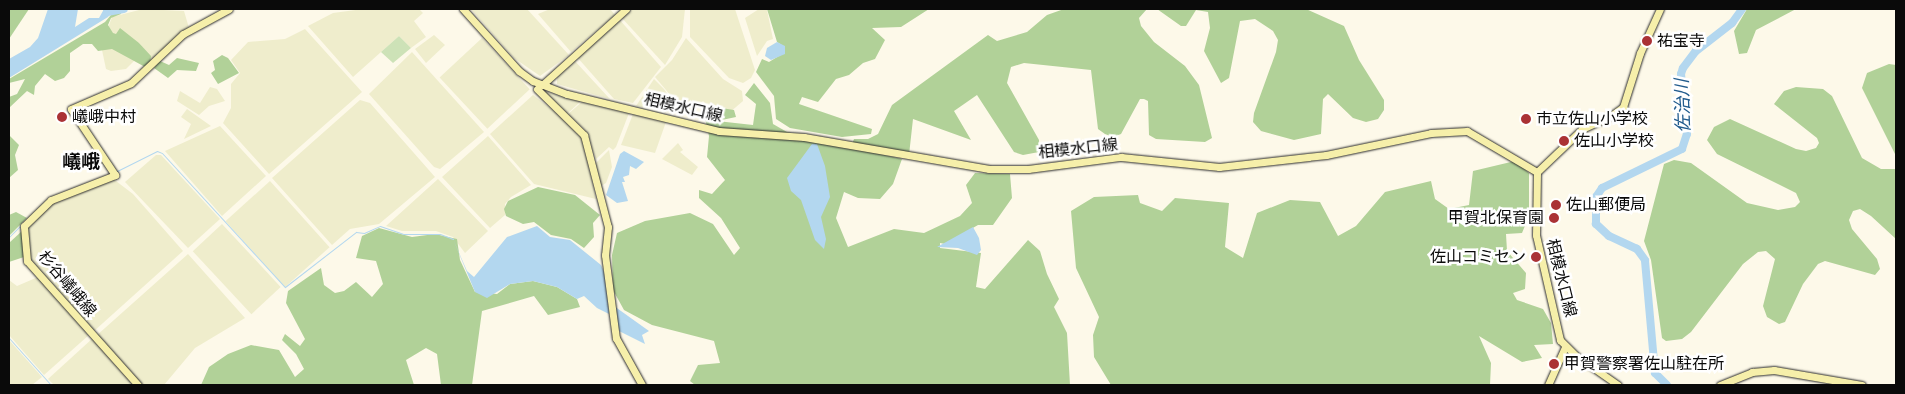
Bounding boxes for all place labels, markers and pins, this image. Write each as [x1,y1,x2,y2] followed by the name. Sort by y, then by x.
[1657,31,1705,51] place label: 祐宝寺
[1641,35,1653,47] marker: 祐宝寺
[72,107,136,127] place label: 嶬峨中村
[1536,109,1648,129] place label: 市立佐山小学校
[56,111,68,123] marker: 嶬峨中村
[1520,113,1532,125] marker: 市立佐山小学校
[1574,131,1654,151] place label: 佐山小学校
[1558,135,1570,147] marker: 佐山小学校
[1566,195,1646,215] place label: 佐山郵便局
[1550,199,1562,211] marker: 佐山郵便局
[1448,208,1544,228] place label: 甲賀北保育園
[1548,212,1560,224] marker: 甲賀北保育園
[1430,247,1526,267] place label: 佐山コミセン
[1530,251,1542,263] marker: 佐山コミセン
[1564,354,1724,374] place label: 甲賀警察署佐山駐在所
[1548,358,1560,370] marker: 甲賀警察署佐山駐在所

